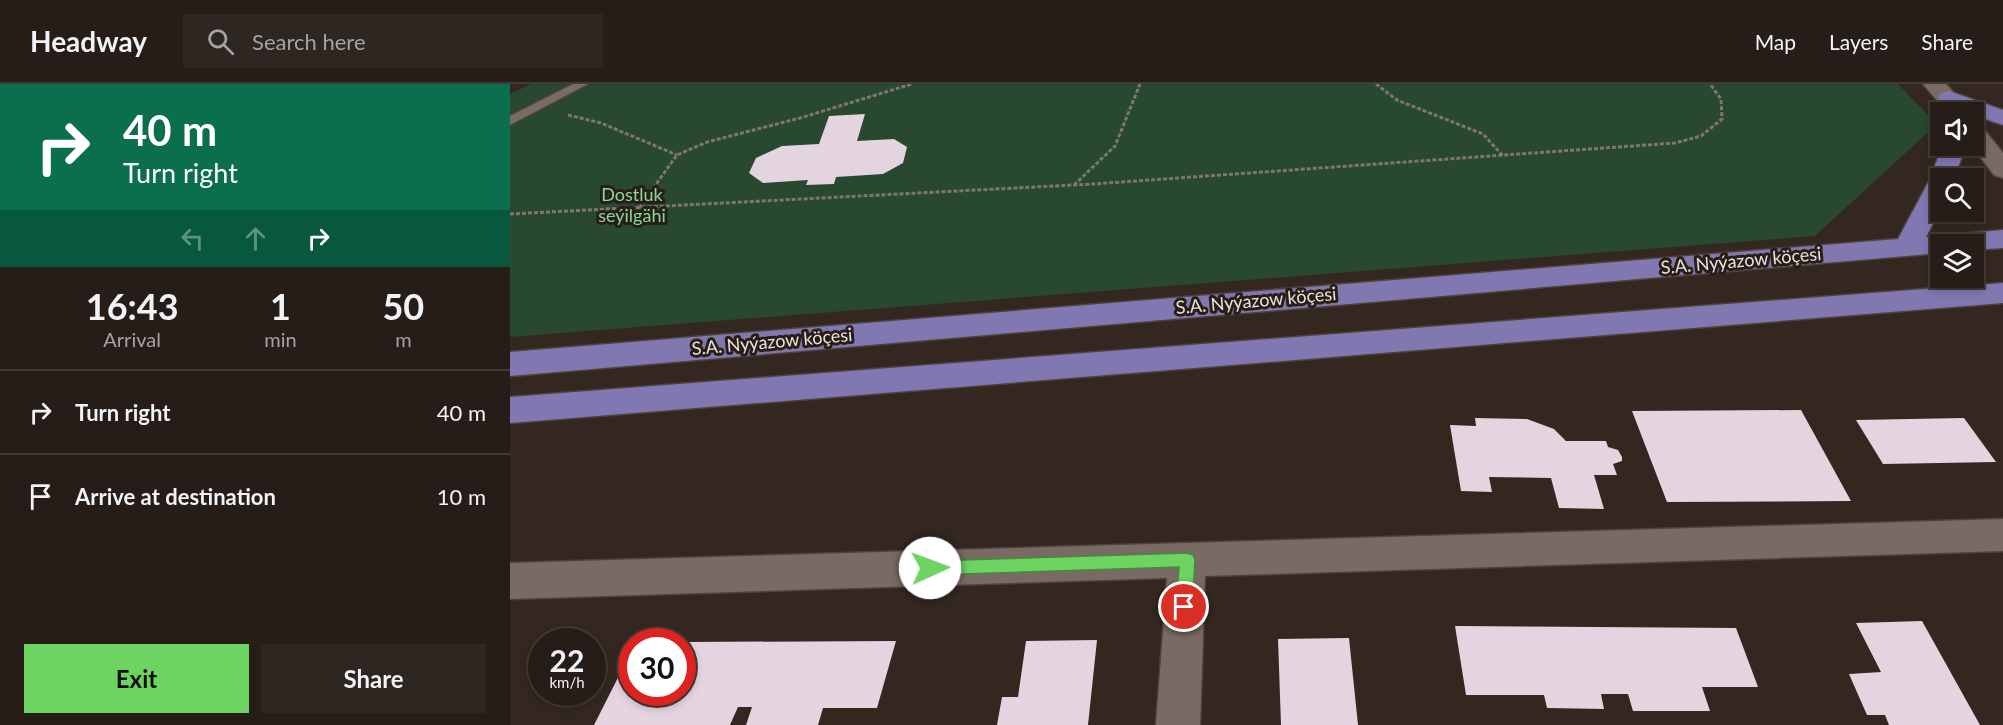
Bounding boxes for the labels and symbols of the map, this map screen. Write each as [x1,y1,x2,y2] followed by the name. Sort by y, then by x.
[598,183,666,226] park label: Dostluk seýilgähi
[1660,242,1822,278] street label: S.A. Nyýazow köçesi
[1175,282,1337,318] street label: S.A. Nyýazow köçesi
[691,323,853,359] street label: S.A. Nyýazow köçesi
[898,536,962,600] position arrow
[1158,581,1209,632] pin
[618,628,696,706] speed limit sign: 30

